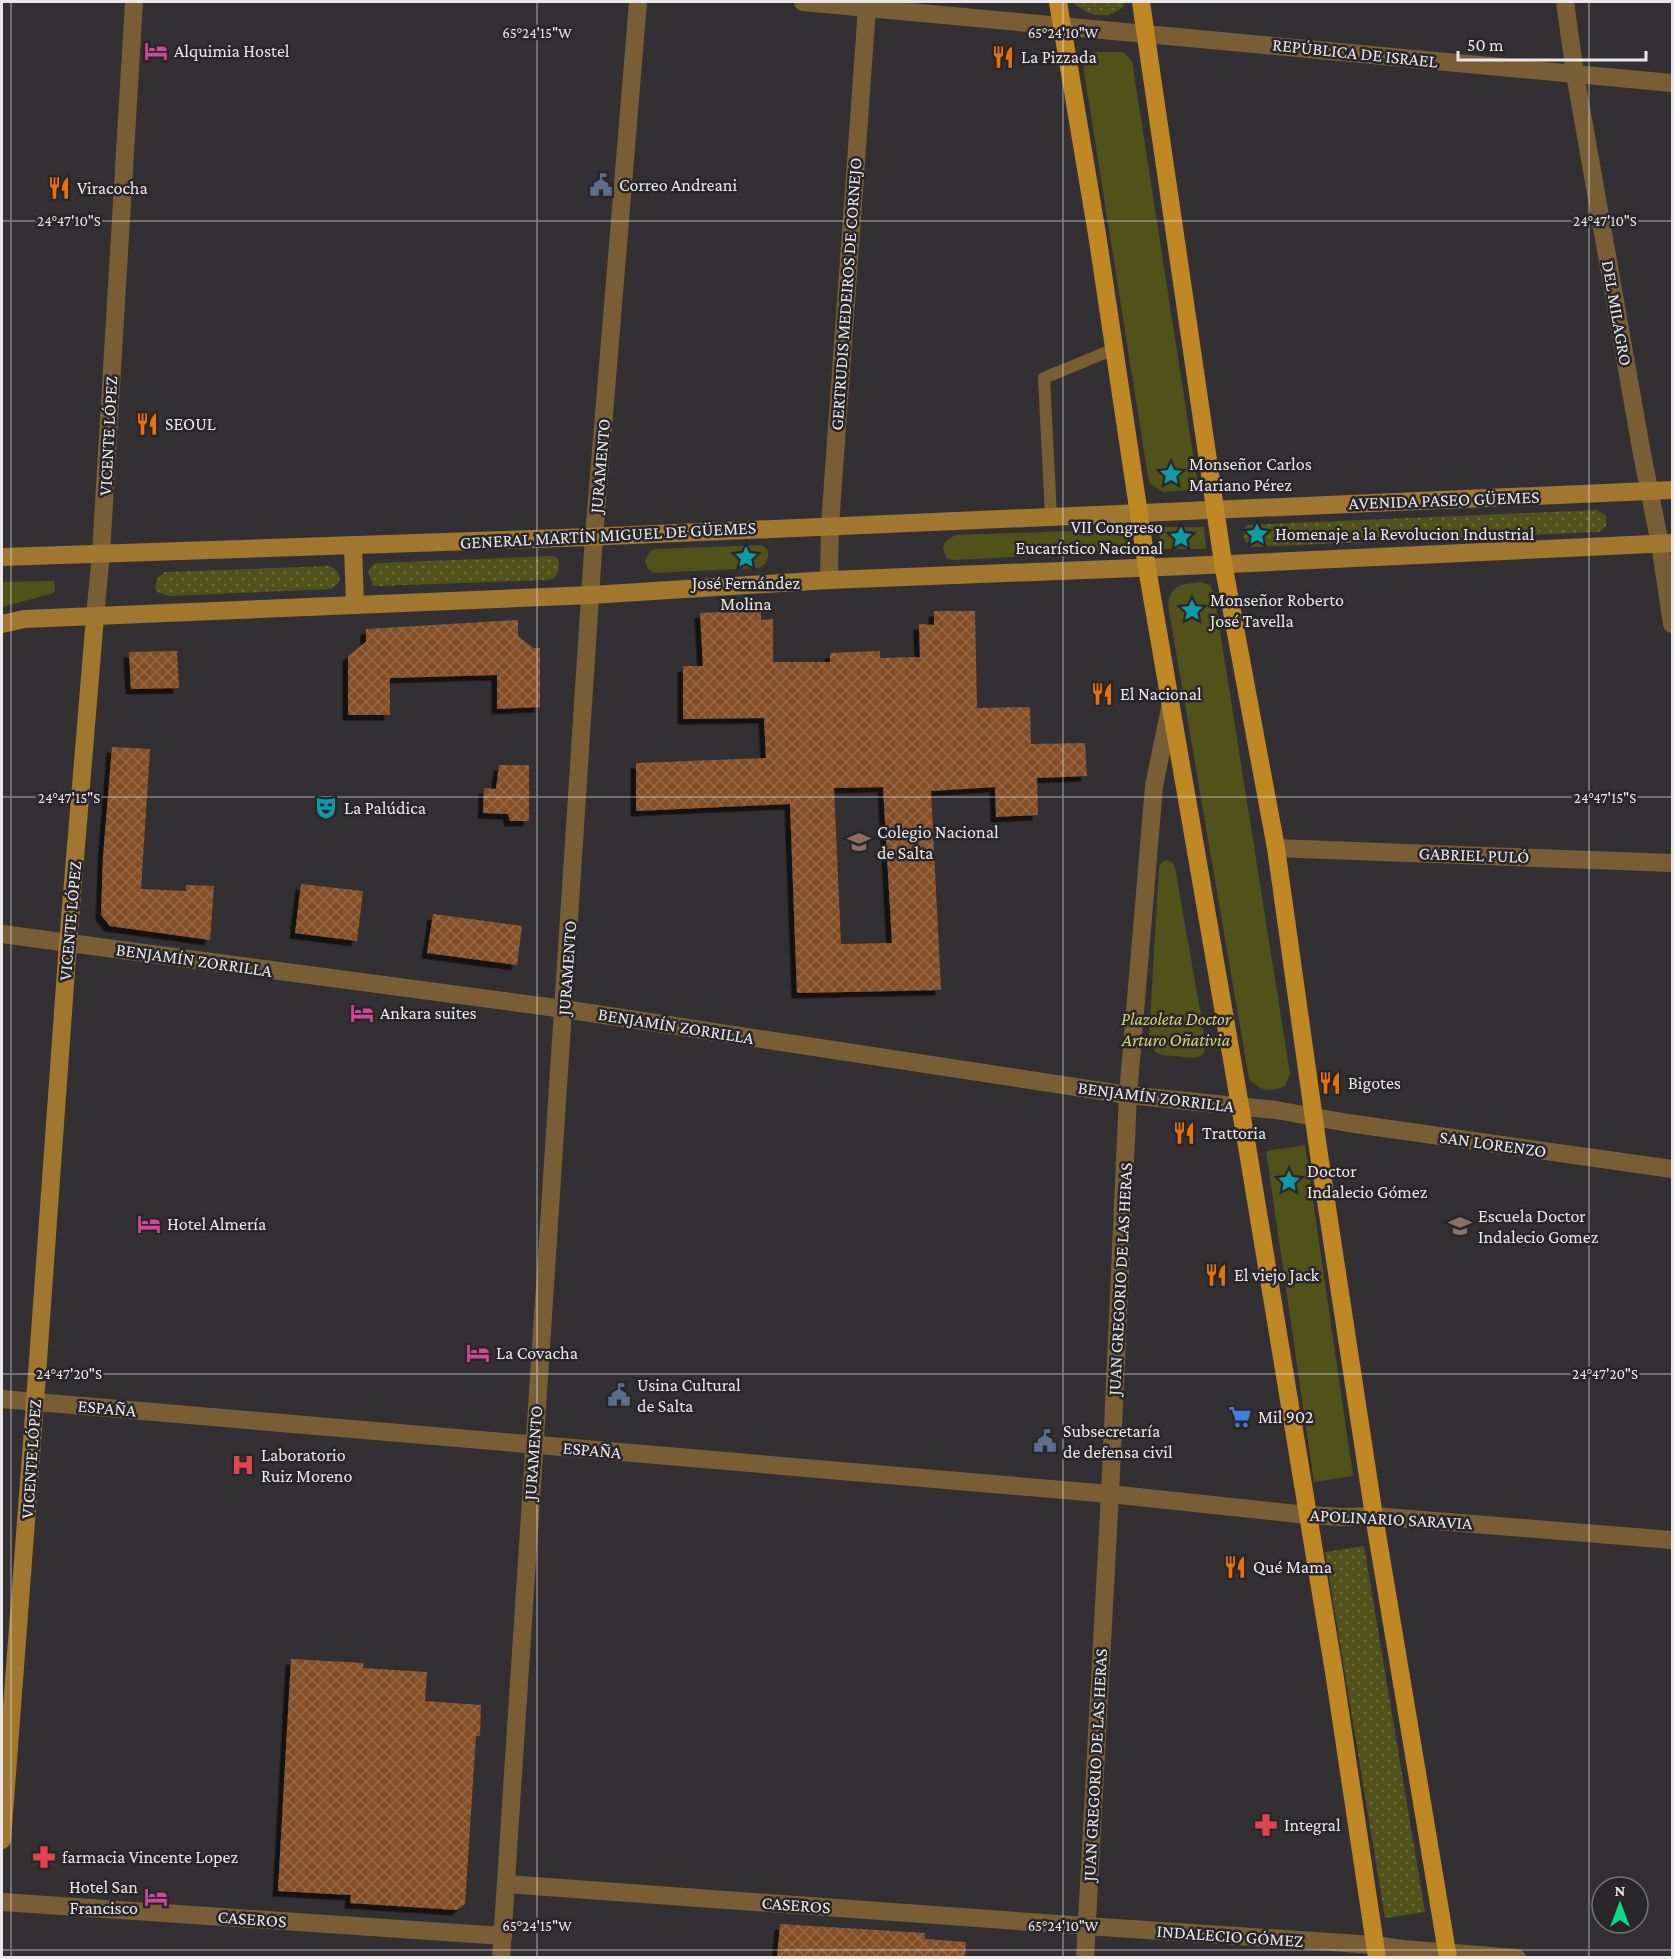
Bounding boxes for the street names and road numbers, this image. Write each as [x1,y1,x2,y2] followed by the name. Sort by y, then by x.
[1271,34,1439,72] street label: REPÚBLICA DE ISRAEL
[826,157,866,431] street label: GERTRUDIS MEDEIROS DE CORNEJO
[1598,259,1636,367] street label: DEL MILAGRO
[95,376,121,496] street label: VICENTE LÓPEZ
[586,418,614,516] street label: JURAMENTO
[1348,487,1540,513] street label: AVENIDA PASEO GÜEMES
[459,517,757,553] street label: GENERAL MARTÍN MIGUEL DE GÜEMES
[1418,843,1530,867] street label: GABRIEL PULÓ
[55,860,85,982] street label: VICENTE LÓPEZ
[554,920,580,1018] street label: JURAMENTO
[115,939,274,981] street label: BENJAMÍN ZORRILLA
[597,1004,756,1048] street label: BENJAMÍN ZORRILLA
[1077,1077,1236,1117] street label: BENJAMÍN ZORRILLA
[1438,1127,1548,1161] street label: SAN LORENZO
[1104,1162,1136,1398] street label: JUAN GREGORIO DE LAS HERAS
[77,1395,138,1421] street label: ESPAÑA
[17,1398,45,1520] street label: VICENTE LÓPEZ
[520,1405,546,1503] street label: JURAMENTO
[562,1437,623,1463] street label: ESPAÑA
[1309,1505,1473,1533] street label: APOLINARIO SARAVIA
[1079,1648,1111,1884] street label: JUAN GREGORIO DE LAS HERAS
[761,1893,831,1917] street label: CASEROS
[217,1907,287,1931] street label: CASEROS
[1156,1921,1304,1951] street label: INDALECIO GÓMEZ

